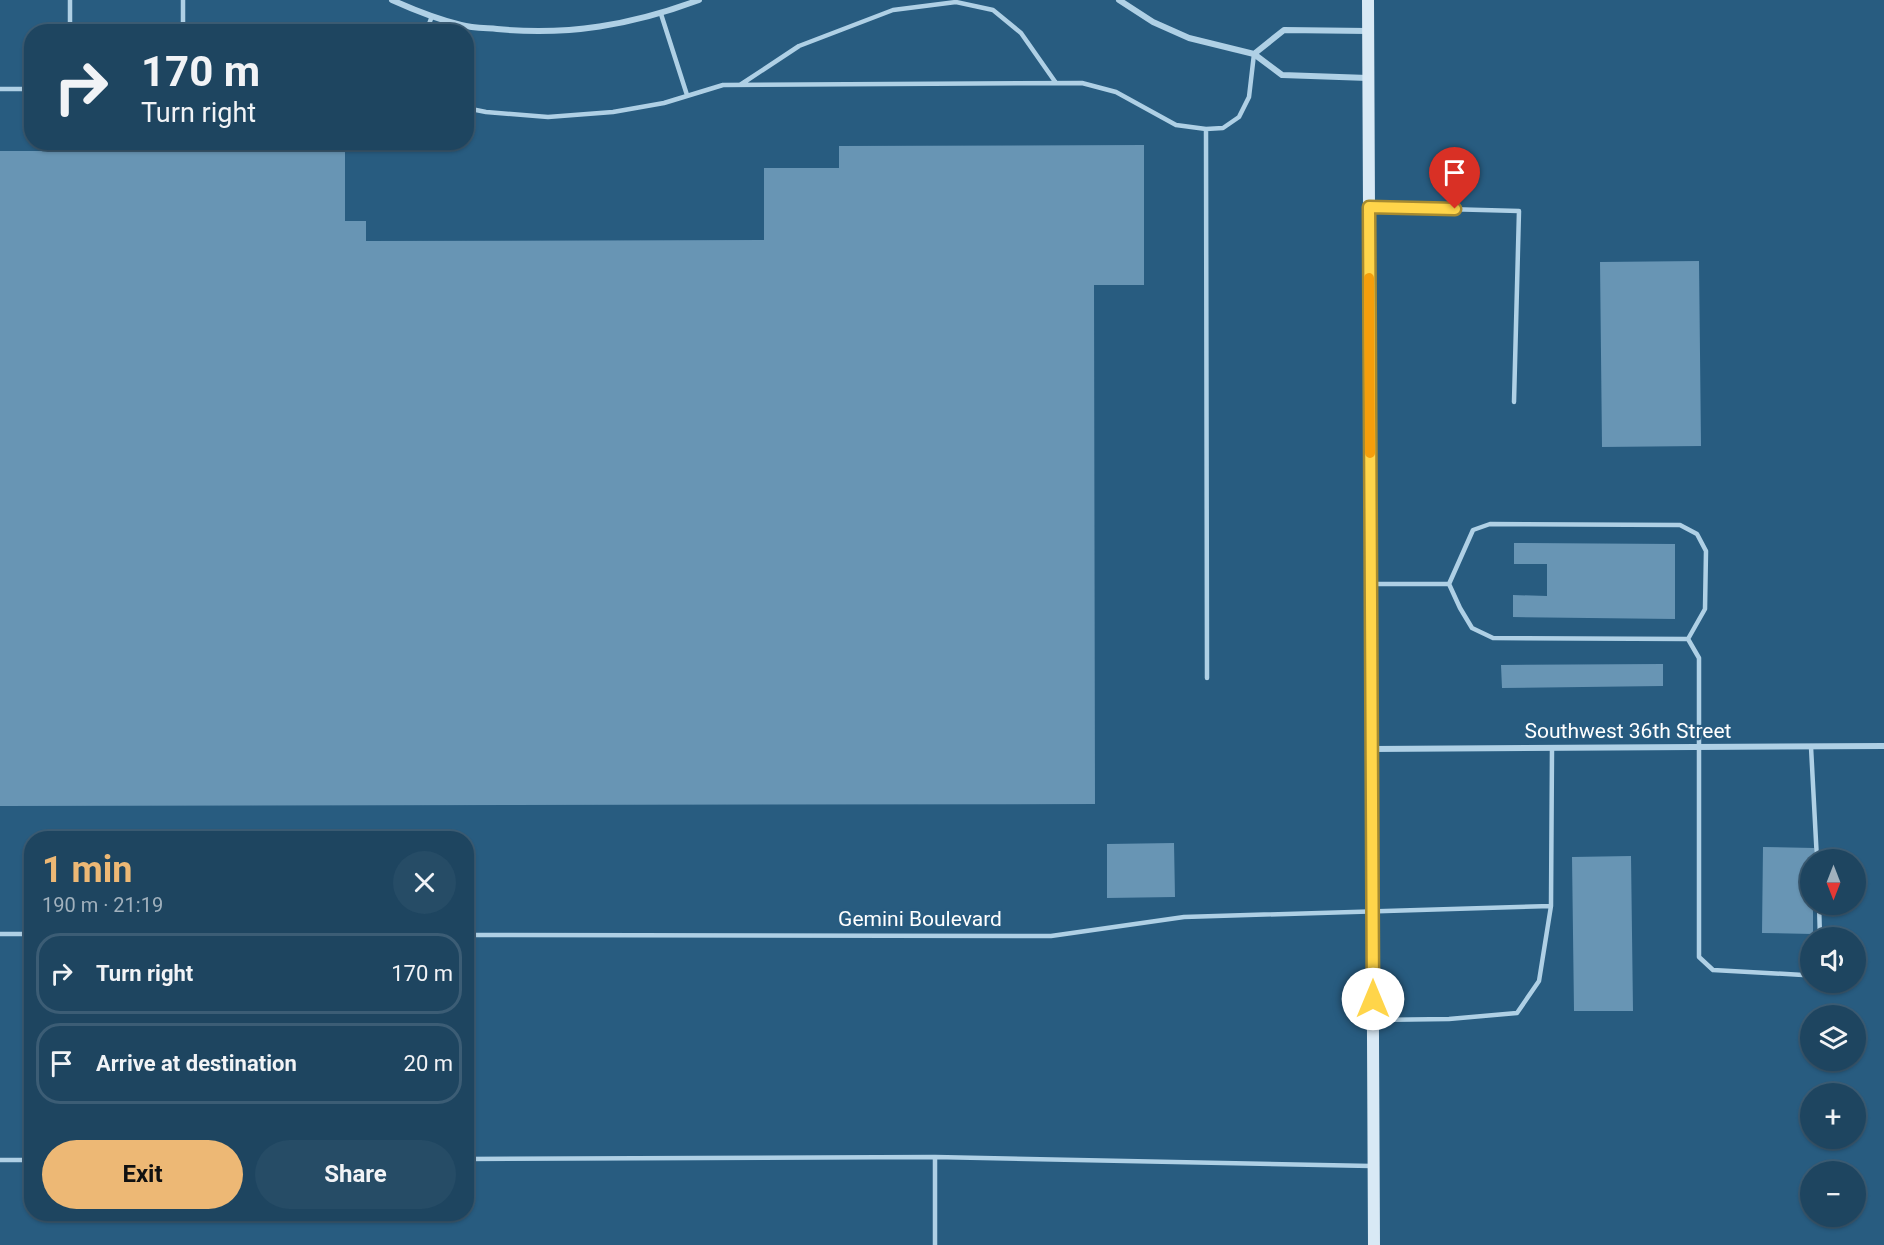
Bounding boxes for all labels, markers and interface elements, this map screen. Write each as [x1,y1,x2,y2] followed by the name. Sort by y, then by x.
[141,47,260,96] text: 170 m
[42,48,120,126] icon: right
[141,97,256,129] text: Turn right
[1429,147,1480,209] pin
[1438,156,1471,189] icon: arrive
[1525,719,1732,743] street label: Southwest 36th Street
[42,849,133,891] text: 1 min
[1800,849,1866,915] north arrow
[1800,849,1866,1227] map controls
[393,851,456,914] button: close
[42,893,163,917] text: 190 m · 21:19
[838,907,1002,931] street label: Gemini Boulevard
[1800,927,1866,993] button: sound
[45,957,78,990] icon: right
[96,961,193,986] text: Turn right
[391,961,453,986] text: 170 m
[1341,967,1405,1031] position arrow
[1800,1005,1866,1071] button: layers
[45,1047,78,1080] icon: arrive
[96,1051,297,1076] text: Arrive at destination
[404,1051,453,1076] text: 20 m
[1800,1083,1866,1149] button: +
[42,1140,243,1209] button: Exit
[255,1140,456,1209] button: Share
[1800,1161,1866,1227] button: −

